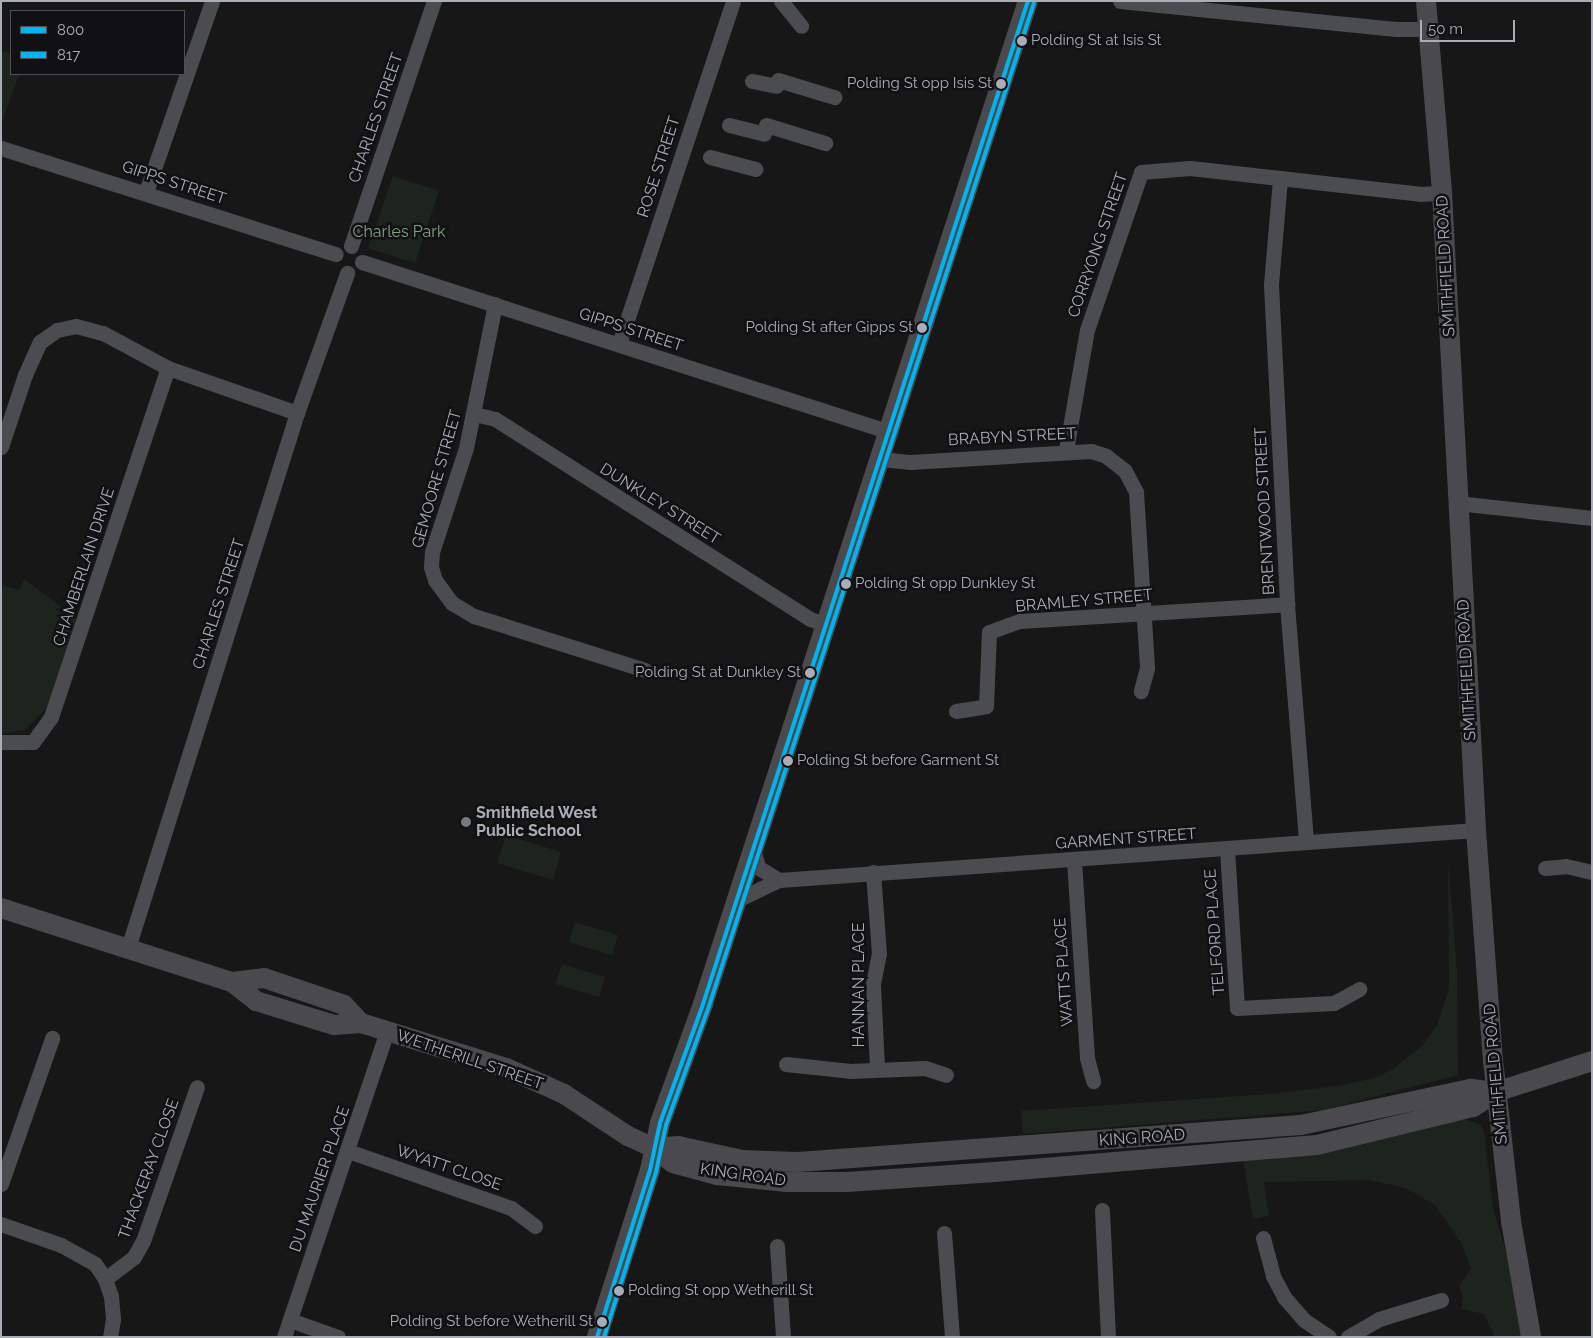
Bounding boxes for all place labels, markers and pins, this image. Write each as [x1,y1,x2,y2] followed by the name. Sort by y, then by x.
[1031,32,1162,50] place label: Polding St at Isis St
[1017,36,1027,46] marker: Polding St at Isis St
[847,75,992,93] place label: Polding St opp Isis St
[996,79,1006,89] marker: Polding St opp Isis St
[745,319,913,337] place label: Polding St after Gipps St
[917,323,927,333] marker: Polding St after Gipps St
[855,575,1036,593] place label: Polding St opp Dunkley St
[841,579,851,589] marker: Polding St opp Dunkley St
[635,664,801,682] place label: Polding St at Dunkley St
[805,668,815,678] marker: Polding St at Dunkley St
[797,752,999,770] place label: Polding St before Garment St
[783,756,793,766] marker: Polding St before Garment St
[476,803,598,841] place label: Smithfield West Public School
[460,816,472,828] marker: Smithfield West Public School
[628,1282,814,1300] place label: Polding St opp Wetherill St
[614,1286,624,1296] marker: Polding St opp Wetherill St
[389,1313,593,1331] place label: Polding St before Wetherill St
[597,1317,607,1327] marker: Polding St before Wetherill St

